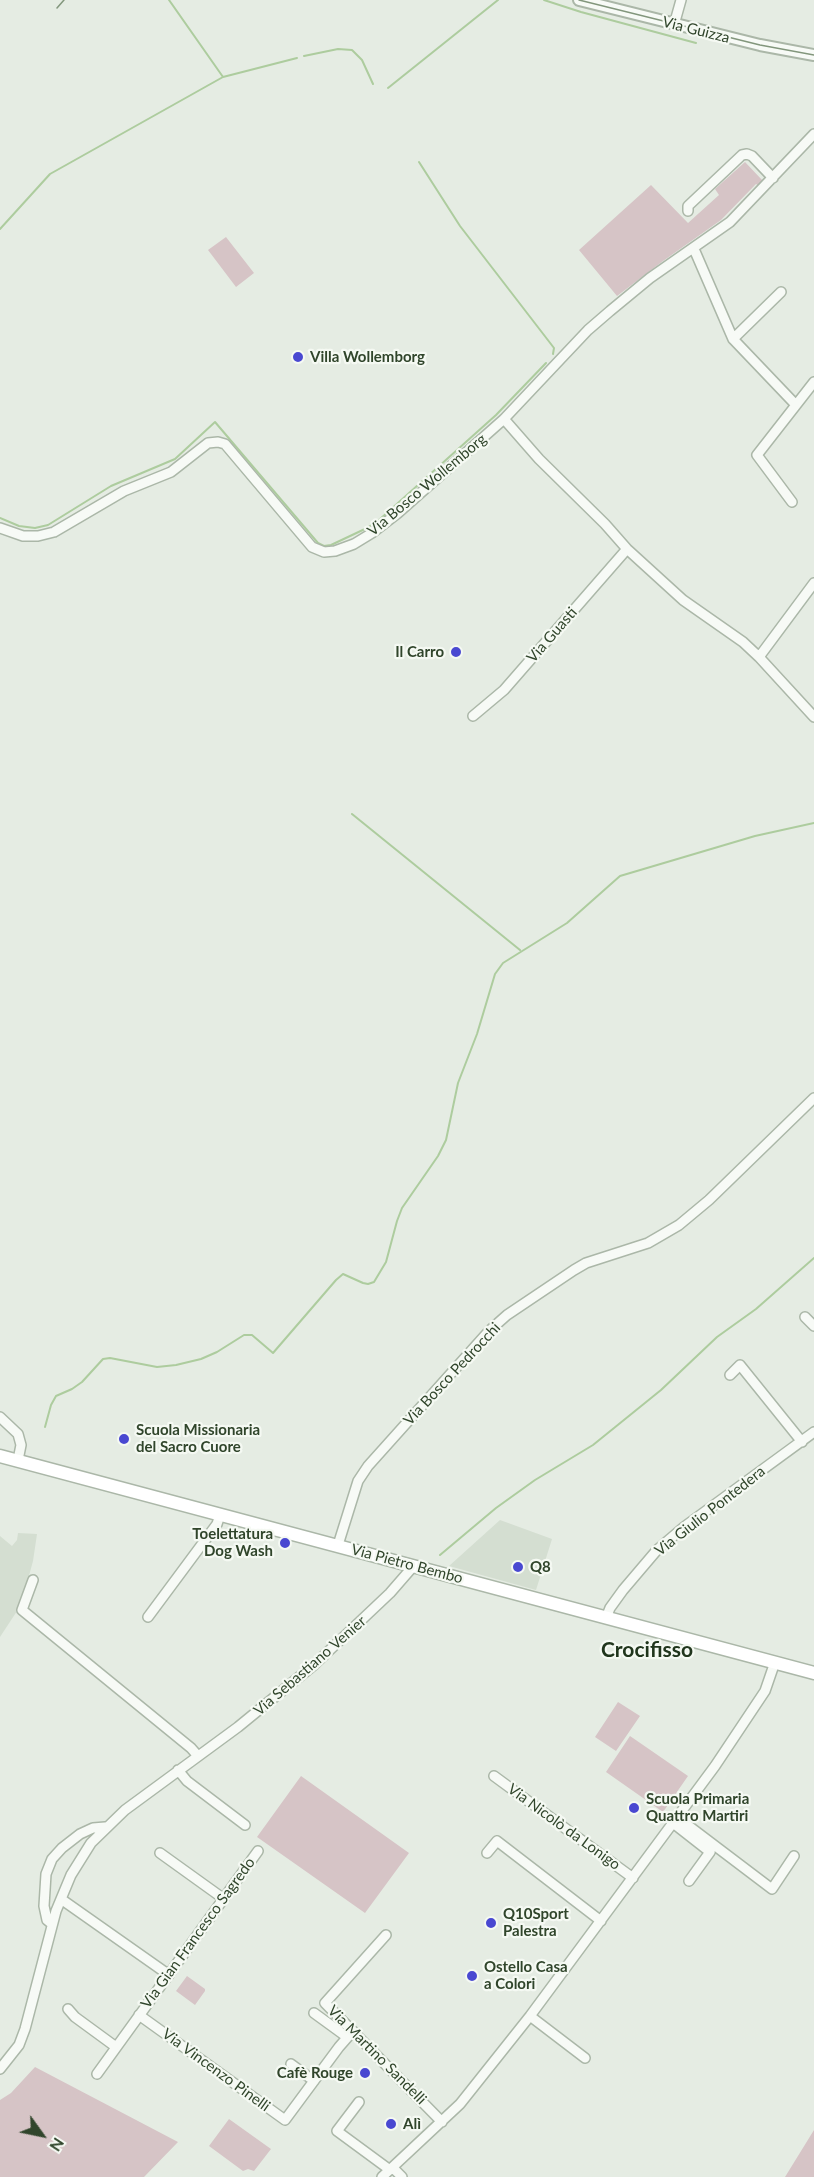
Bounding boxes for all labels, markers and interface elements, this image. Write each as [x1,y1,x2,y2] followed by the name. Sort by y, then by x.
[660,13,732,47] street label: Via Guizza
[310,348,425,366] place label: Villa Wollemborg
[291,350,305,364] marker: Villa Wollemborg
[364,430,490,540] street label: Via Bosco Wollemborg
[523,604,581,666] street label: Via Guasti
[395,643,444,661] place label: Il Carro
[449,645,463,659] marker: Il Carro
[400,1319,504,1429] street label: Via Bosco Pedrocchi
[136,1421,260,1456] place label: Scuola Missionaria del Sacro Cuore
[117,1432,131,1446] marker: Scuola Missionaria del Sacro Cuore
[651,1462,769,1560] street label: Via Giulio Pontedera
[192,1525,273,1560] place label: Toelettatura Dog Wash
[278,1536,292,1550] marker: Toelettatura Dog Wash
[349,1540,465,1588] street label: Via Pietro Bembo
[530,1558,551,1576] place label: Q8
[511,1560,525,1574] marker: Q8
[250,1612,370,1720] street label: Via Sebastiano Venier
[601,1637,693,1663] district label: Crocifisso
[504,1780,624,1874] street label: Via Nicolò da Lonigo
[646,1790,749,1825] place label: Scuola Primaria Quattro Martiri
[627,1801,641,1815] marker: Scuola Primaria Quattro Martiri
[137,1854,259,2012] street label: Via Gian Francesco Sagredo
[503,1905,569,1940] place label: Q10Sport Palestra
[484,1916,498,1930] marker: Q10Sport Palestra
[484,1958,568,1993] place label: Ostello Casa a Colori
[465,1969,479,1983] marker: Ostello Casa a Colori
[324,2002,430,2108] street label: Via Martino Sandelli
[159,2025,273,2115] street label: Via Vincenzo Pinelli
[277,2064,353,2082] place label: Cafè Rouge
[358,2066,372,2080] marker: Cafè Rouge
[12,2105,72,2165] north arrow
[403,2115,421,2133] place label: Alì
[384,2117,398,2131] marker: Alì
[46,2135,69,2155] text: N

